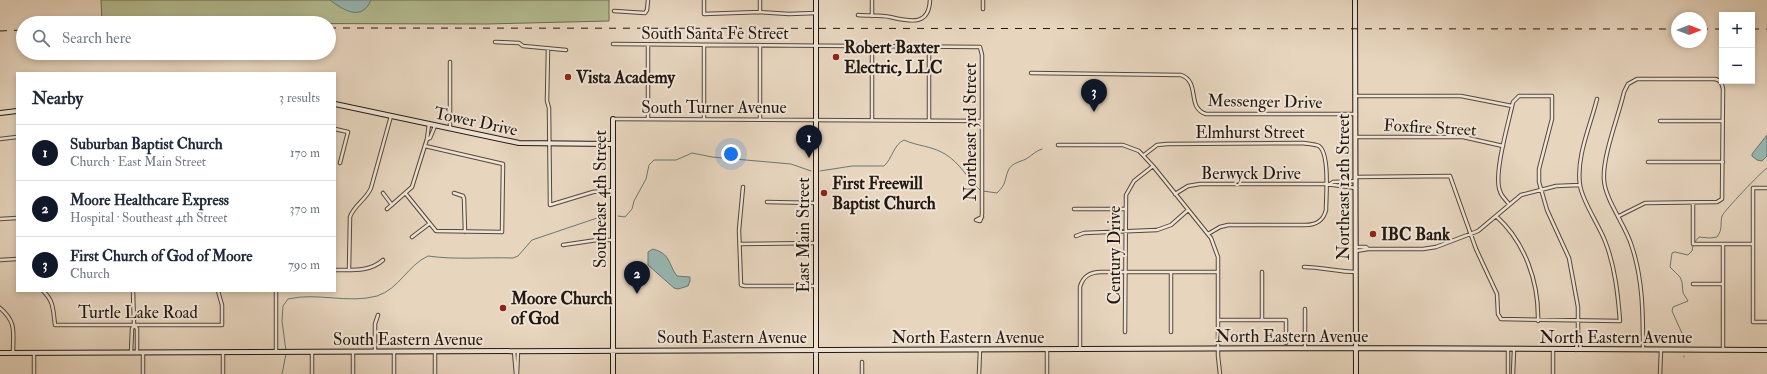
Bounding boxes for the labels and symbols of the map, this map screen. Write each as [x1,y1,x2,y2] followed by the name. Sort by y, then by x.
[1671,12,1707,48] north arrow
[641,23,789,44] street label: South Santa Fe Street
[844,37,942,78] place label: Robert Baxter Electric, LLC
[831,52,841,62] marker: Robert Baxter Electric, LLC
[960,62,981,201] street label: Northeast 3rd Street
[575,67,675,89] place label: Vista Academy
[563,72,573,82] marker: Vista Academy
[1081,79,1107,112] pin: 3
[1207,90,1323,113] street label: Messenger Drive
[641,97,787,118] street label: South Turner Avenue
[432,102,520,141] street label: Tower Drive
[1333,113,1354,260] street label: Northeast 12th Street
[1383,115,1478,140] street label: Foxfire Street
[1195,122,1305,143] street label: Elmhurst Street
[796,125,822,158] pin: 1
[590,130,611,268] street label: Southeast 4th Street
[721,144,741,164] your location
[1201,163,1301,185] street label: Berwyck Drive
[832,173,936,215] place label: First Freewill Baptist Church
[793,177,814,293] street label: East Main Street
[819,188,829,198] marker: First Freewill Baptist Church
[1104,206,1126,304] street label: Century Drive
[1381,224,1451,245] place label: IBC Bank
[1368,229,1378,239] marker: IBC Bank
[624,261,650,294] pin: 2
[510,288,613,329] place label: Moore Church of God
[78,302,199,323] street label: Turtle Lake Road
[498,303,508,313] marker: Moore Church of God
[1216,326,1368,347] street label: North Eastern Avenue
[657,327,807,348] street label: South Eastern Avenue
[892,327,1044,348] street label: North Eastern Avenue
[1540,327,1692,348] street label: North Eastern Avenue
[333,329,483,350] street label: South Eastern Avenue

